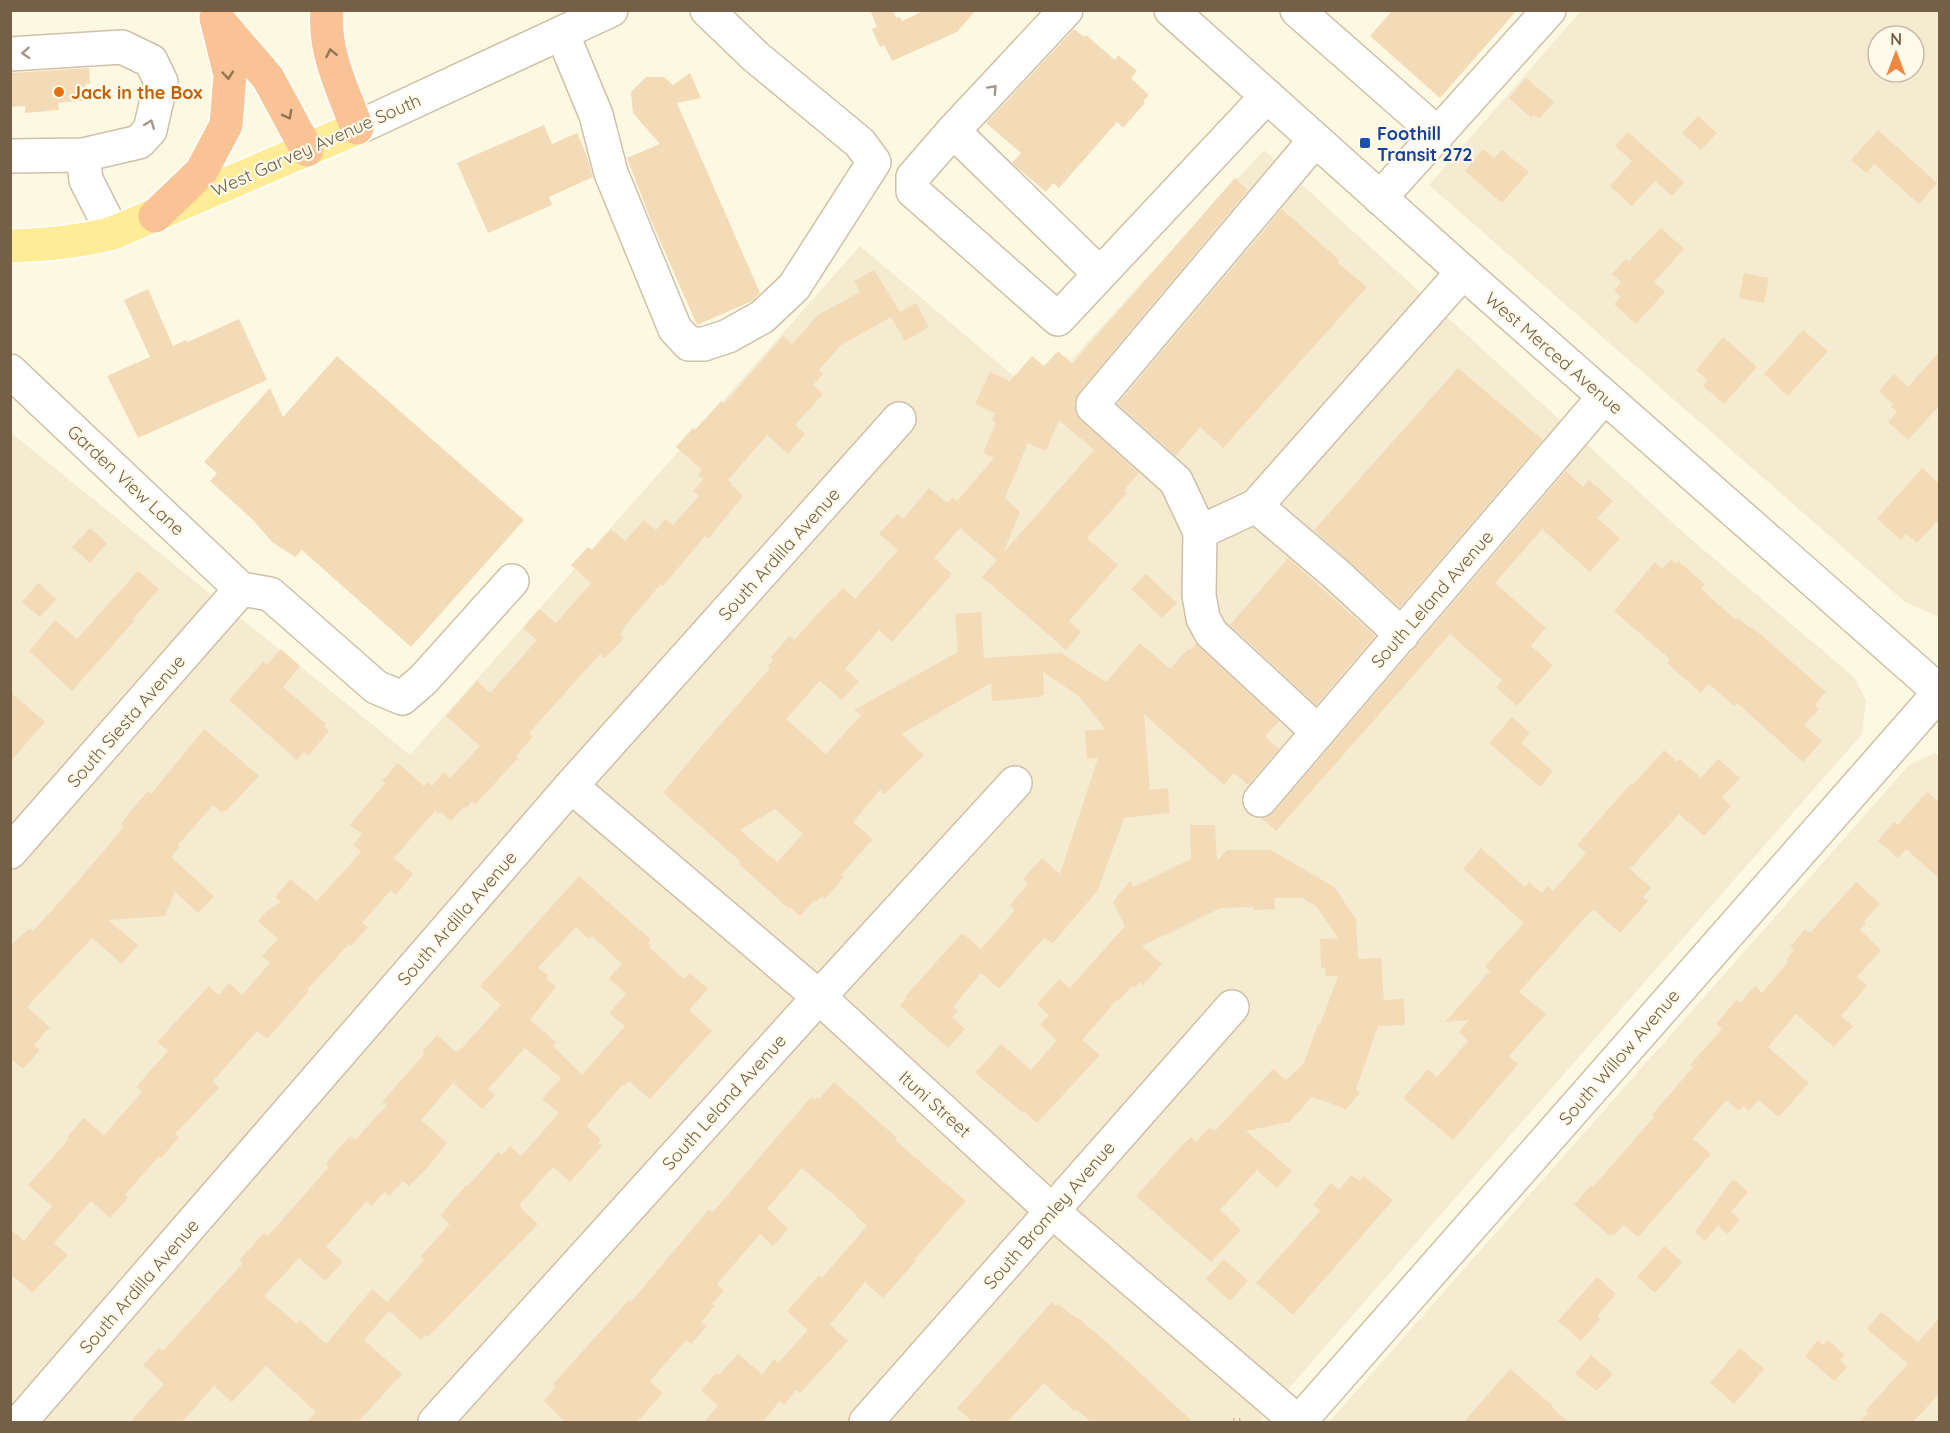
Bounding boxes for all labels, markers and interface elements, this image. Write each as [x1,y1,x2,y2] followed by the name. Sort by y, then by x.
[1866,24,1926,84] north arrow
[1890,29,1902,49] text: N
[22,46,31,59] one-way arrow
[325,48,337,58] one-way arrow
[221,70,234,79] one-way arrow
[71,81,202,104] place label: Jack in the Box
[52,85,66,99] marker: Jack in the Box
[985,85,996,96] one-way arrow
[208,88,424,202] street label: West Garvey Avenue South
[281,108,292,119] one-way arrow
[143,119,156,129] one-way arrow
[1377,122,1473,166] place label: Foothill Transit 272
[1358,136,1372,150] marker: Foothill Transit 272
[1480,287,1628,419] street label: West Merced Avenue
[63,420,189,540] street label: Garden View Lane
[713,483,845,625] street label: South Ardilla Avenue
[1366,525,1498,673] street label: South Leland Avenue
[62,650,190,792] street label: South Siesta Avenue
[392,846,522,990] street label: South Ardilla Avenue
[1554,984,1684,1130] street label: South Willow Avenue
[657,1029,791,1175] street label: South Leland Avenue
[894,1066,976,1142] street label: Ituni Street
[978,1136,1120,1294] street label: South Bromley Avenue
[74,1214,204,1358] street label: South Ardilla Avenue

